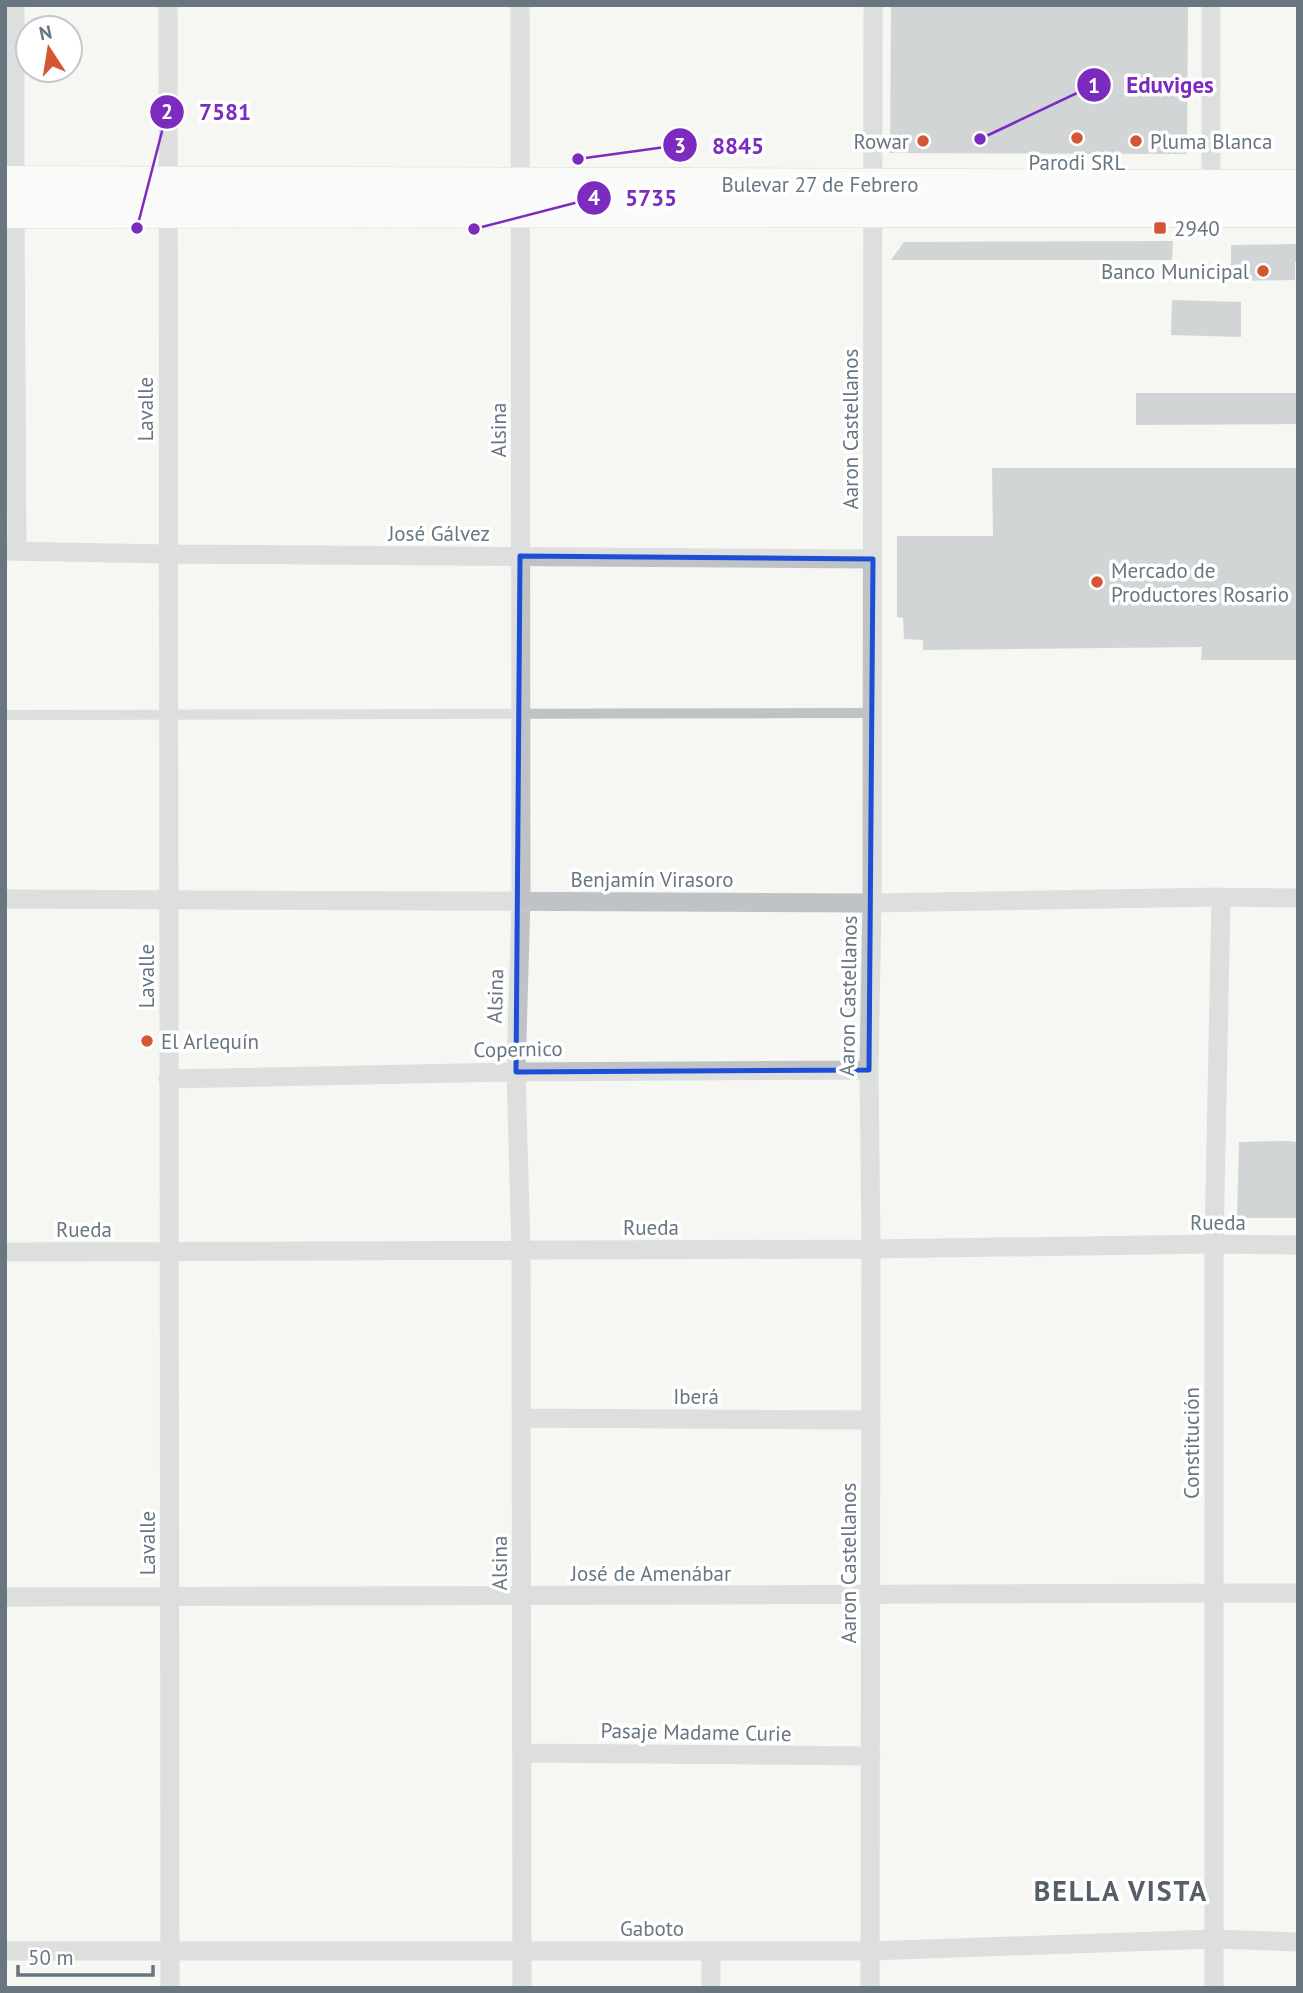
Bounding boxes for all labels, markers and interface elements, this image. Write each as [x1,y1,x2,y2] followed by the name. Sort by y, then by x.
[14,14,84,84] north arrow
[37,19,54,45] text: N
[1077,63,1228,107] callout: Eduviges
[1126,70,1214,99] text: Eduviges
[1088,72,1100,99] text: 1
[150,90,265,134] callout: 7581
[199,97,251,126] text: 7581
[161,98,173,125] text: 2
[662,123,778,167] callout: 8845
[853,128,909,155] place label: Rowar
[1150,128,1272,155] place label: Pluma Blanca
[1069,130,1085,146] marker: Parodi SRL
[712,131,764,160] text: 8845
[674,132,686,159] text: 3
[915,133,931,149] marker: Rowar
[1128,133,1144,149] marker: Pluma Blanca
[1029,149,1126,176] place label: Parodi SRL
[721,171,919,198] street label: Bulevar 27 de Febrero
[576,176,691,220] callout: 5735
[625,183,677,212] text: 5735
[588,184,600,211] text: 4
[1174,215,1220,242] place label: 2940
[1152,220,1168,236] marker: 2940
[1101,258,1249,285] place label: Banco Municipal
[1255,263,1271,279] marker: Banco Municipal
[837,349,864,509] street label: Aaron Castellanos
[132,377,159,441] street label: Lavalle
[485,403,512,457] street label: Alsina
[387,520,490,547] street label: José Gálvez
[1111,557,1289,608] place label: Mercado de Productores Rosario
[1089,574,1105,590] marker: Mercado de Productores Rosario
[570,866,734,893] street label: Benjamín Virasoro
[833,915,863,1077] street label: Aaron Castellanos
[133,944,160,1008] street label: Lavalle
[481,968,509,1024] street label: Alsina
[161,1028,259,1055] place label: El Arlequín
[139,1033,155,1049] marker: El Arlequín
[473,1035,563,1063] street label: Copernico
[1190,1209,1246,1236] street label: Rueda
[623,1214,679,1241] street label: Rueda
[56,1216,112,1243] street label: Rueda
[673,1383,719,1410] street label: Iberá
[1178,1387,1205,1499] street label: Constitución
[835,1483,862,1643] street label: Aaron Castellanos
[134,1511,161,1575] street label: Lavalle
[486,1536,513,1590] street label: Alsina
[570,1560,731,1587] street label: José de Amenábar
[600,1717,792,1747] street label: Pasaje Madame Curie
[1034,1872,1208,1909] district label: BELLA VISTA
[620,1915,684,1942] street label: Gaboto
[18,1934,152,1978] scale bar
[28,1944,74,1971] text: 50 m

